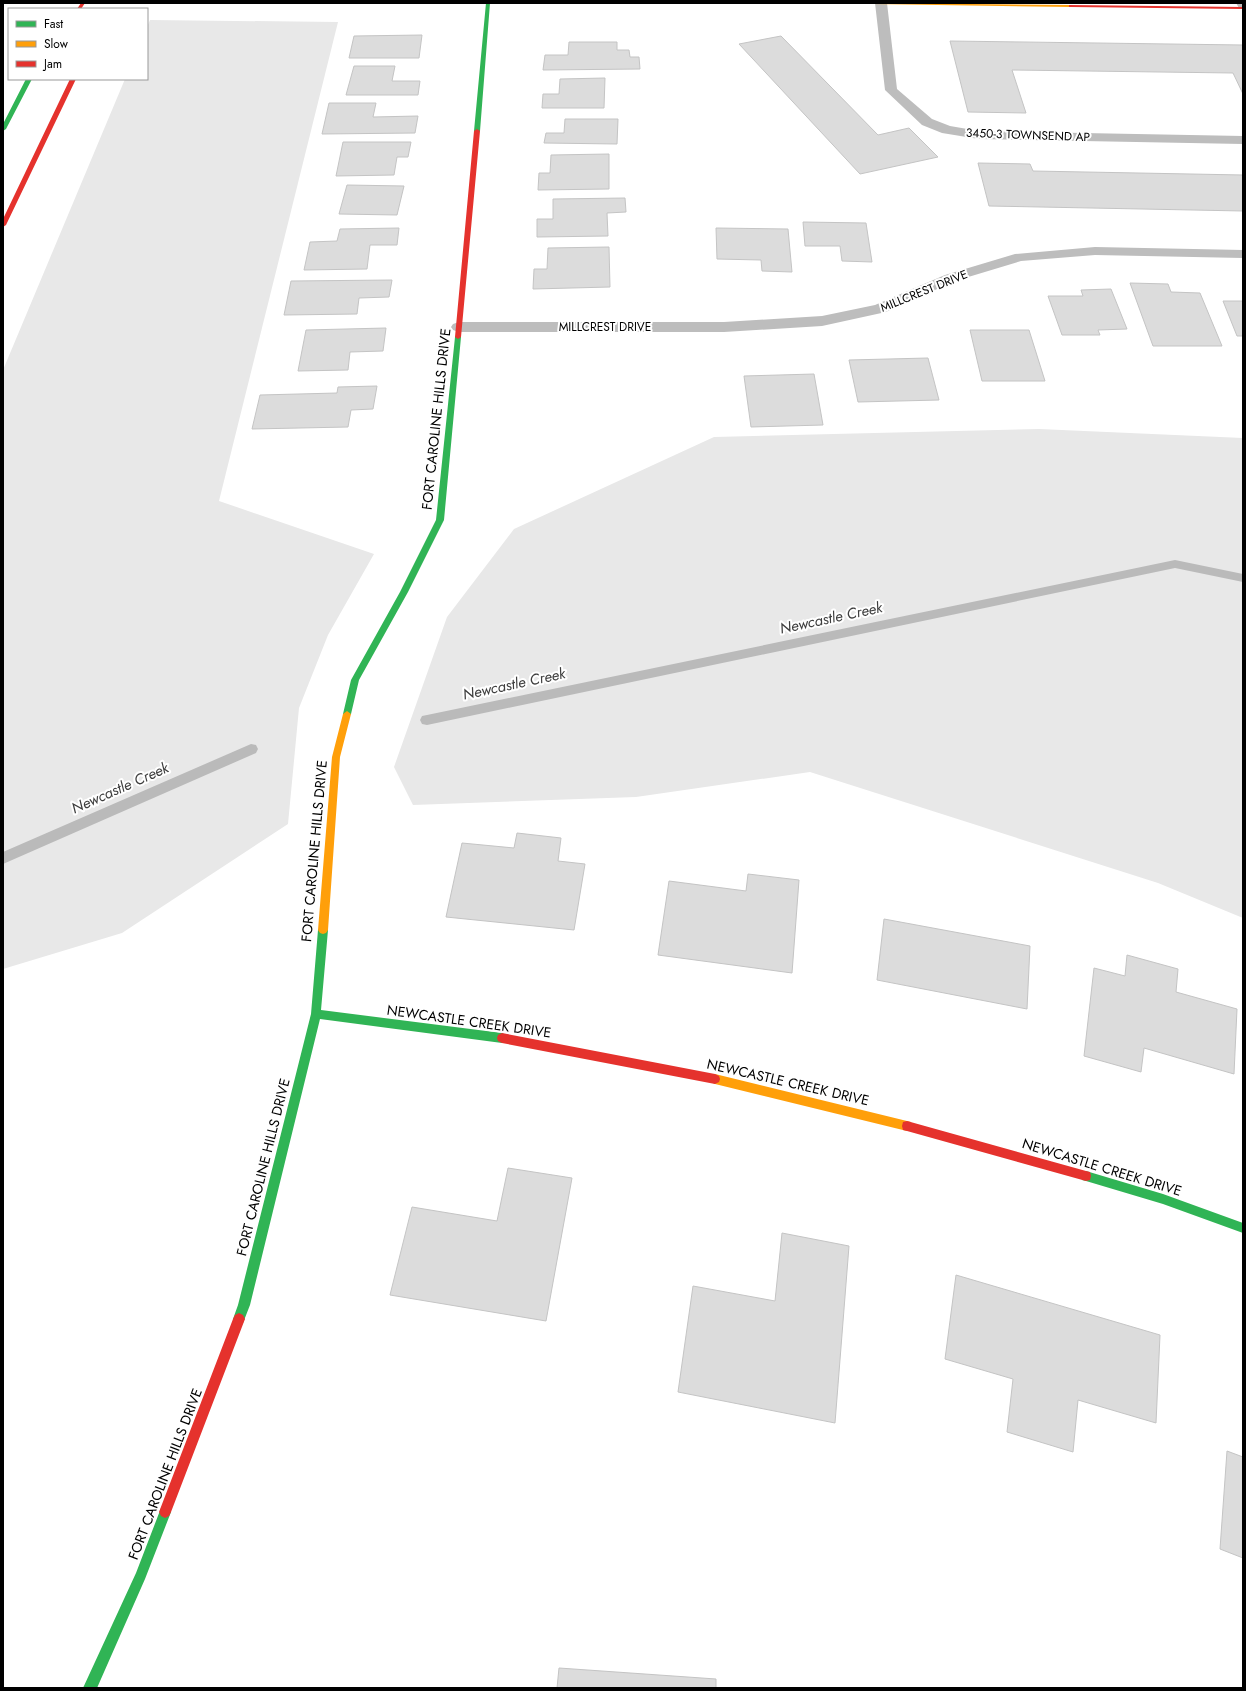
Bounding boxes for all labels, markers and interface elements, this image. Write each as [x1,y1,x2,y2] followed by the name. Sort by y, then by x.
[8,8,148,80] legend
[44,15,63,33] text: Fast
[44,35,69,53] text: Slow
[42,55,62,73] text: Jam
[966,124,1091,146] street label: 3450-3 TOWNSEND AP
[878,265,970,317] street label: MILLCREST DRIVE
[559,318,651,336] street label: MILLCREST DRIVE
[417,327,455,511] street label: FORT CAROLINE HILLS DRIVE
[778,596,885,640] water label: Newcastle Creek
[461,662,568,706] water label: Newcastle Creek
[68,756,173,819] water label: Newcastle Creek
[296,759,332,943] street label: FORT CAROLINE HILLS DRIVE
[385,1000,553,1042] street label: NEWCASTLE CREEK DRIVE
[705,1054,871,1110] street label: NEWCASTLE CREEK DRIVE
[231,1076,295,1258] street label: FORT CAROLINE HILLS DRIVE
[1020,1133,1184,1201] street label: NEWCASTLE CREEK DRIVE
[123,1385,207,1563] street label: FORT CAROLINE HILLS DRIVE

